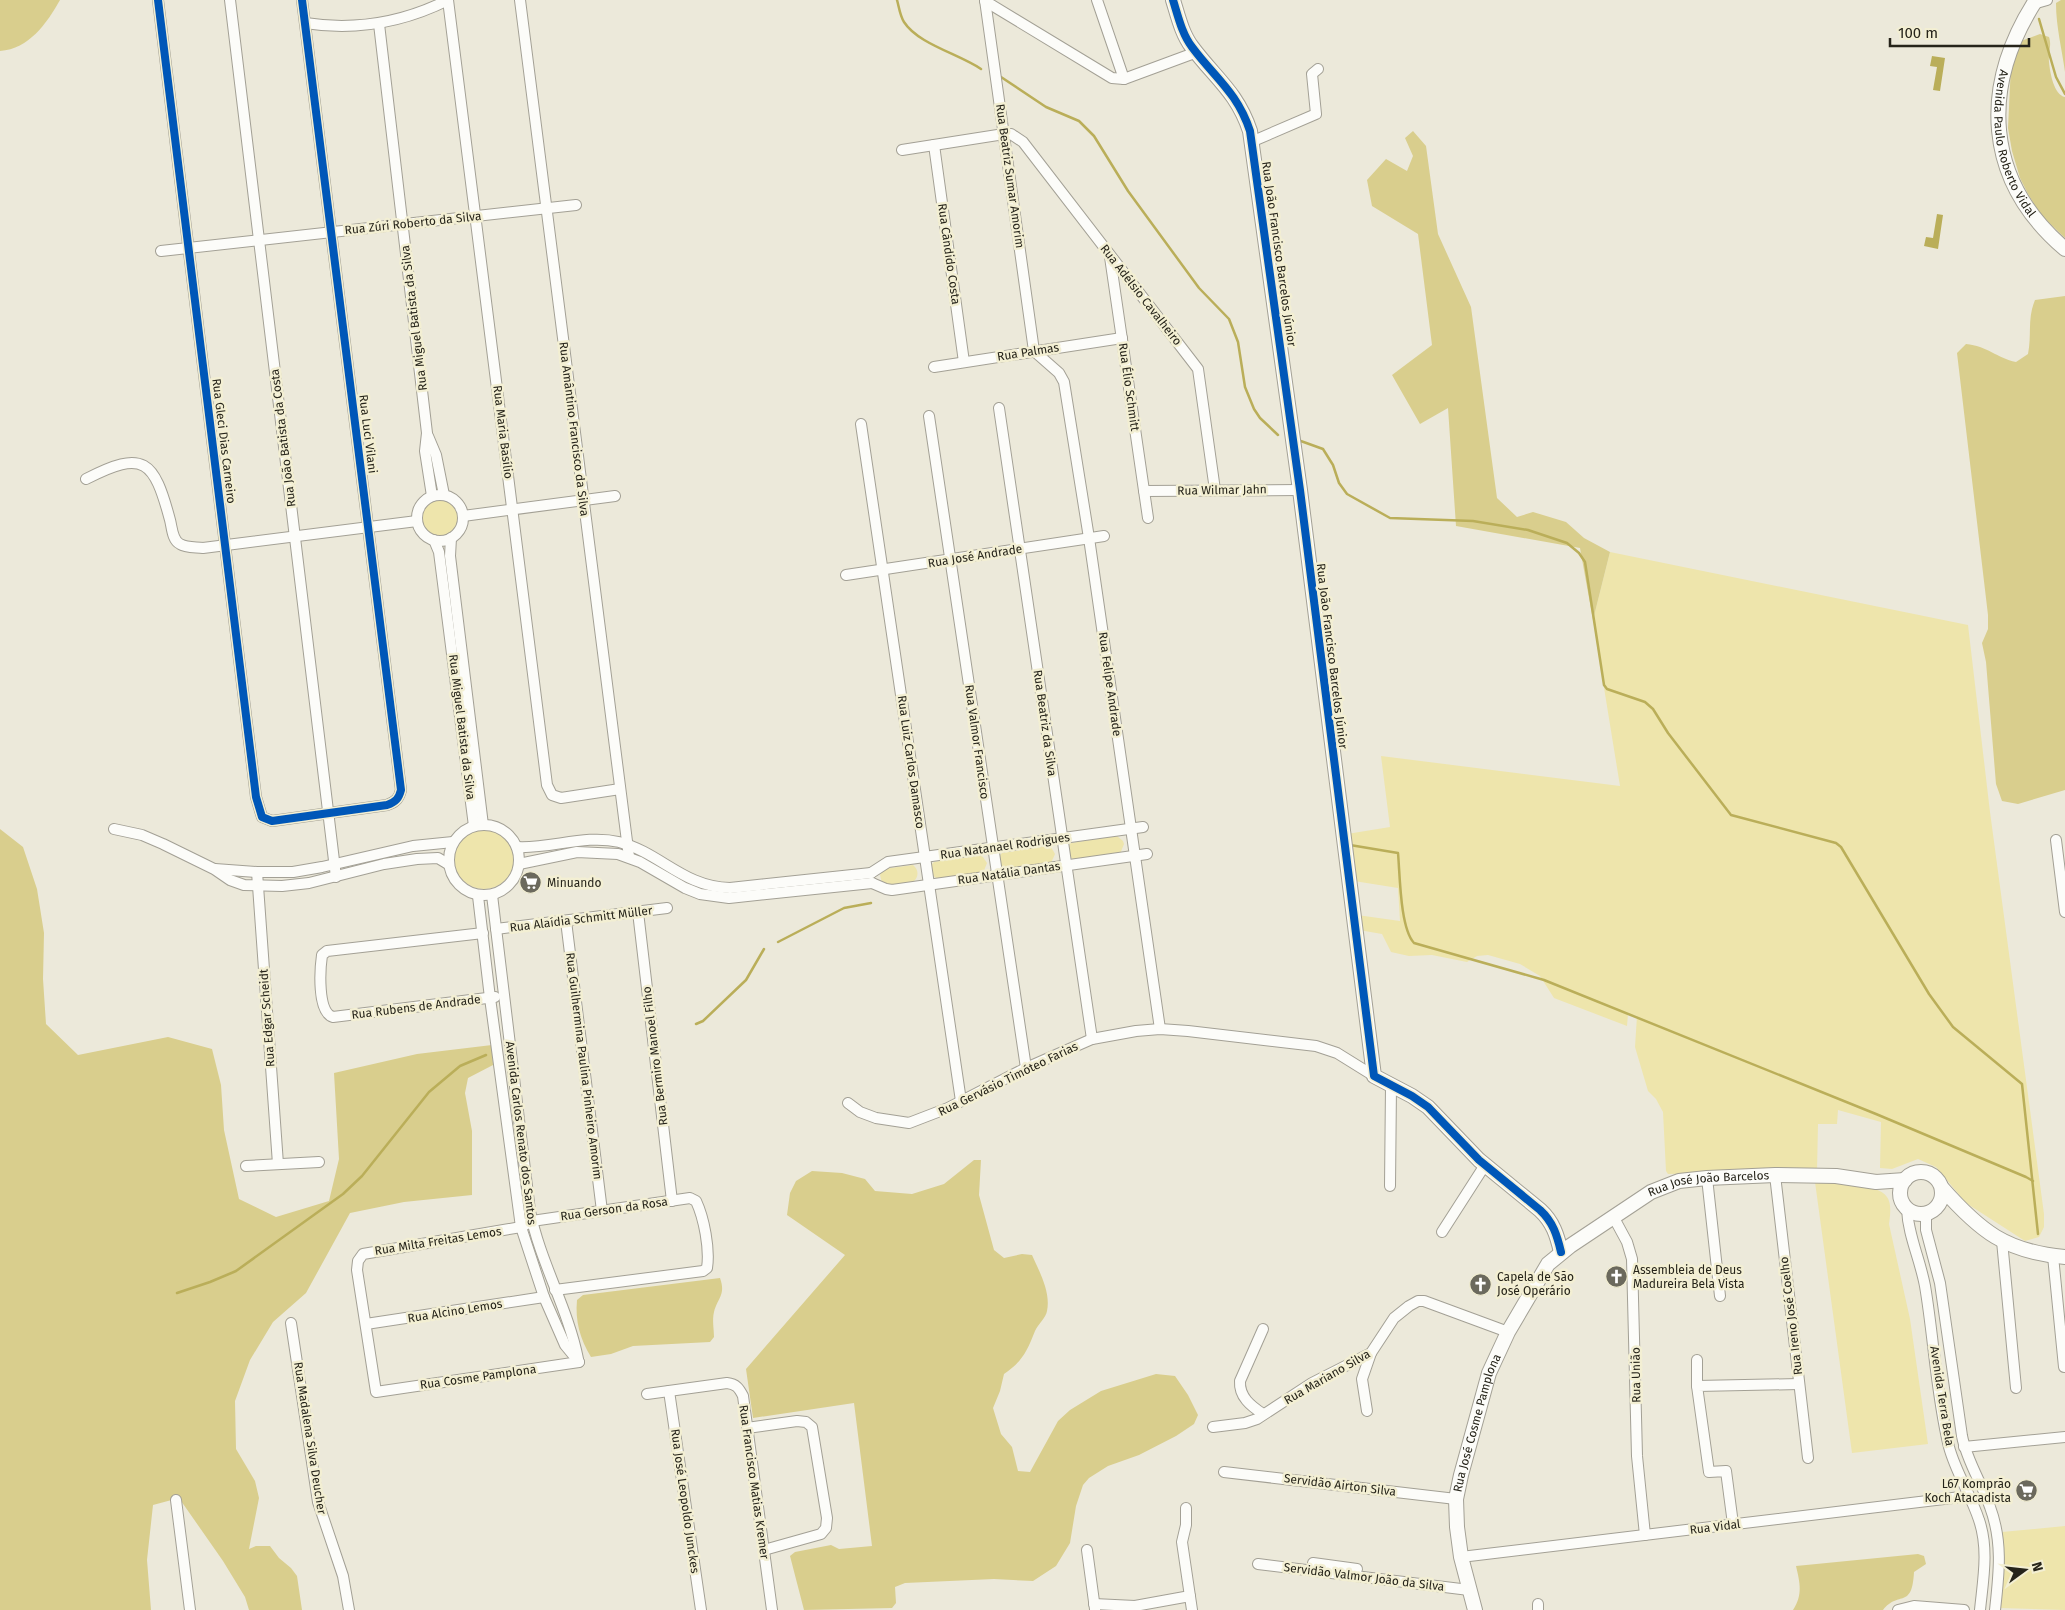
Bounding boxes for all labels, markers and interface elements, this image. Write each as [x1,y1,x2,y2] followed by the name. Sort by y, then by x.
[1890,15,2029,47] scale bar
[1898,24,1938,42] text: 100 m
[1991,68,2039,220] street label: Avenida Paulo Roberto Vidal
[993,103,1027,249] street label: Rua Beatriz Sumar Amorim
[1259,160,1299,348] street label: Rua João Francisco Barcelos Júnior
[935,203,963,305] street label: Rua Cândido Costa
[344,209,482,237] street label: Rua Zúri Roberto da Silva
[1097,242,1185,348] street label: Rua Adélsio Cavalheiro
[398,244,430,392] street label: Rua Miguel Batista da Silva
[996,340,1060,364] street label: Rua Palmas
[556,341,592,517] street label: Rua Amântino Francisco da Silva
[1116,342,1143,433] street label: Rua Élio Schmitt
[268,368,298,508] street label: Rua João Batista da Costa
[209,378,239,504] street label: Rua Gleci Dias Carneiro
[490,384,516,480] street label: Rua Maria Basílio
[356,394,380,474] street label: Rua Luci Vilani
[1177,482,1267,498] street label: Rua Wilmar Jahn
[927,542,1023,570] street label: Rua José Andrade
[1314,562,1350,750] street label: Rua João Francisco Barcelos Júnior
[1096,631,1124,737] street label: Rua Felipe Andrade
[446,653,478,801] street label: Rua Miguel Batista da Silva
[1031,669,1059,777] street label: Rua Beatriz da Silva
[962,684,992,800] street label: Rua Valmor Francisco
[895,694,927,830] street label: Rua Luiz Carlos Damasco
[939,830,1071,862] street label: Rua Natanael Rodrigues
[957,859,1062,887] street label: Rua Natália Dantas
[519,871,543,895] supermarket icon: Minuando
[547,876,601,890] place label: Minuando
[509,903,654,935] street label: Rua Alaídia Schmitt Müller
[563,952,605,1180] street label: Rua Guilhermina Paulina Pinheiro Amorim
[257,968,277,1068] street label: Rua Edgar Scheidt
[640,986,670,1126] street label: Rua Bermiro Manoel Filho
[351,992,481,1022] street label: Rua Rubens de Andrade
[936,1039,1080,1119] street label: Rua Gervásio Timóteo Farias
[503,1040,539,1226] street label: Avenida Carlos Renato dos Santos
[1646,1168,1770,1200] street label: Rua José João Barcelos
[559,1195,669,1223] street label: Rua Gerson da Rosa
[374,1224,503,1258] street label: Rua Milta Freitas Lemos
[1777,1256,1805,1376] street label: Rua Ireno José Coelho
[1633,1263,1745,1291] place label: Assembleia de Deus Madureira Bela Vista
[1605,1265,1629,1289] church icon: Assembleia de Deus Madureira Bela Vista
[1497,1270,1574,1298] place label: Capela de São José Operário
[1469,1272,1493,1296] church icon: Capela de São José Operário
[407,1297,504,1325] street label: Rua Alcino Lemos
[1927,1345,1957,1447] street label: Avenida Terra Bela
[1281,1347,1373,1407] street label: Rua Mariano Silva
[1629,1347,1643,1403] street label: Rua União
[1451,1352,1504,1493] street label: Rua José Cosme Pamplona
[291,1361,329,1516] street label: Rua Madalena Silva Deucher
[419,1362,537,1392] street label: Rua Cosme Pamplona
[736,1404,772,1560] street label: Rua Francisco Matias Kremer
[668,1428,702,1575] street label: Rua José Leopoldo Junckes
[1283,1471,1397,1499] street label: Servidão Airton Silva
[1924,1477,2011,1505] place label: L67 Komprão Koch Atacadista
[2015,1479,2039,1503] supermarket icon: L67 Komprão Koch Atacadista
[1689,1517,1742,1537] street label: Rua Vidal
[2000,1545,2050,1595] north arrow
[1283,1560,1445,1594] street label: Servidão Valmor João da Silva
[2028,1560,2046,1573] text: N

